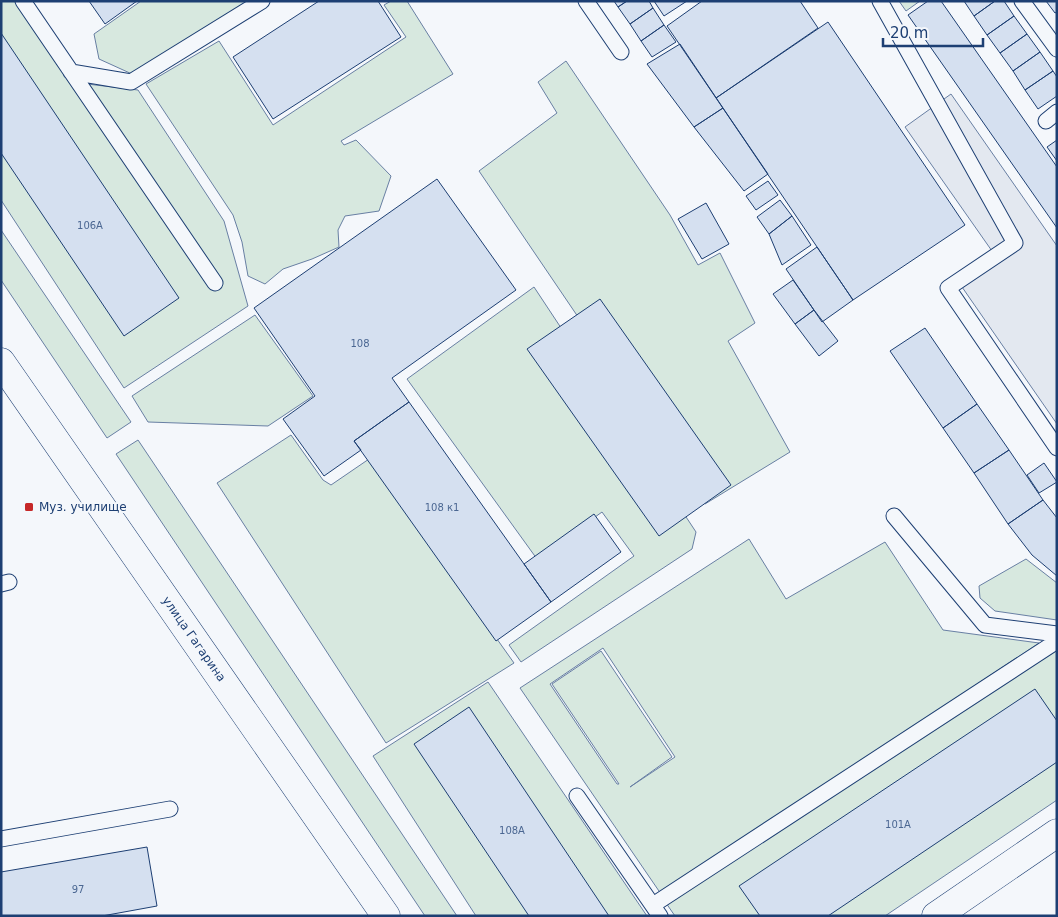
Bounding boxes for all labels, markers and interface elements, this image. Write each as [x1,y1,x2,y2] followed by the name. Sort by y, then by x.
[883,15,983,47] scale bar
[890,24,928,42] text: 20 m
[77,220,103,231] house number: 106А
[350,338,370,349] house number: 108
[39,500,127,514] place label: Муз. училище
[23,501,35,513] marker: Муз. училище
[425,502,459,513] house number: 108 к1
[159,594,229,684] street label: улица Гагарина
[885,819,911,830] house number: 101А
[499,825,525,836] house number: 108А
[72,884,84,895] house number: 97

